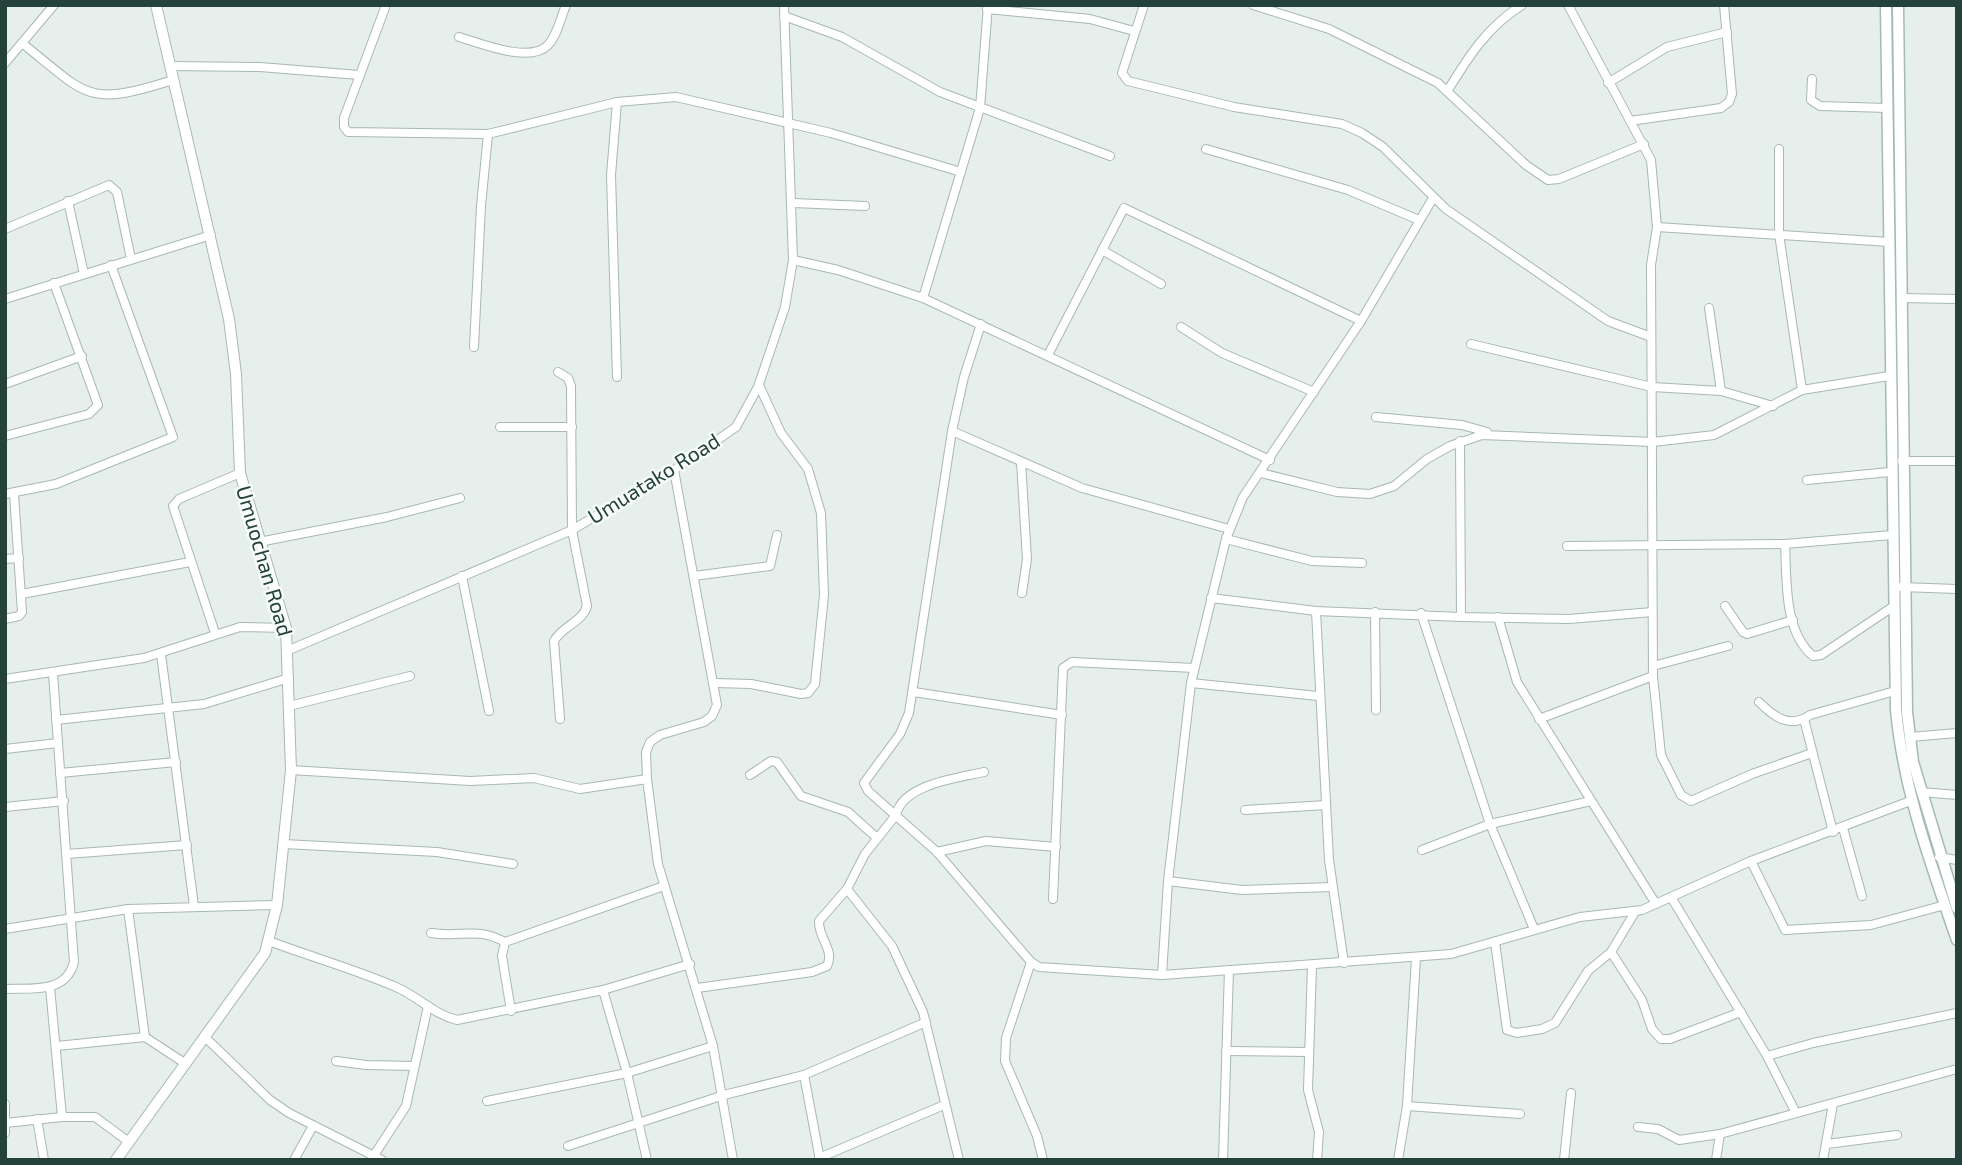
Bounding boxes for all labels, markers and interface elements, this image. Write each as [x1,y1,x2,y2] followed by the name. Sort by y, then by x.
[583,427,724,528] street label: Umuatako Road
[232,482,299,639] street label: Umuochan Road

